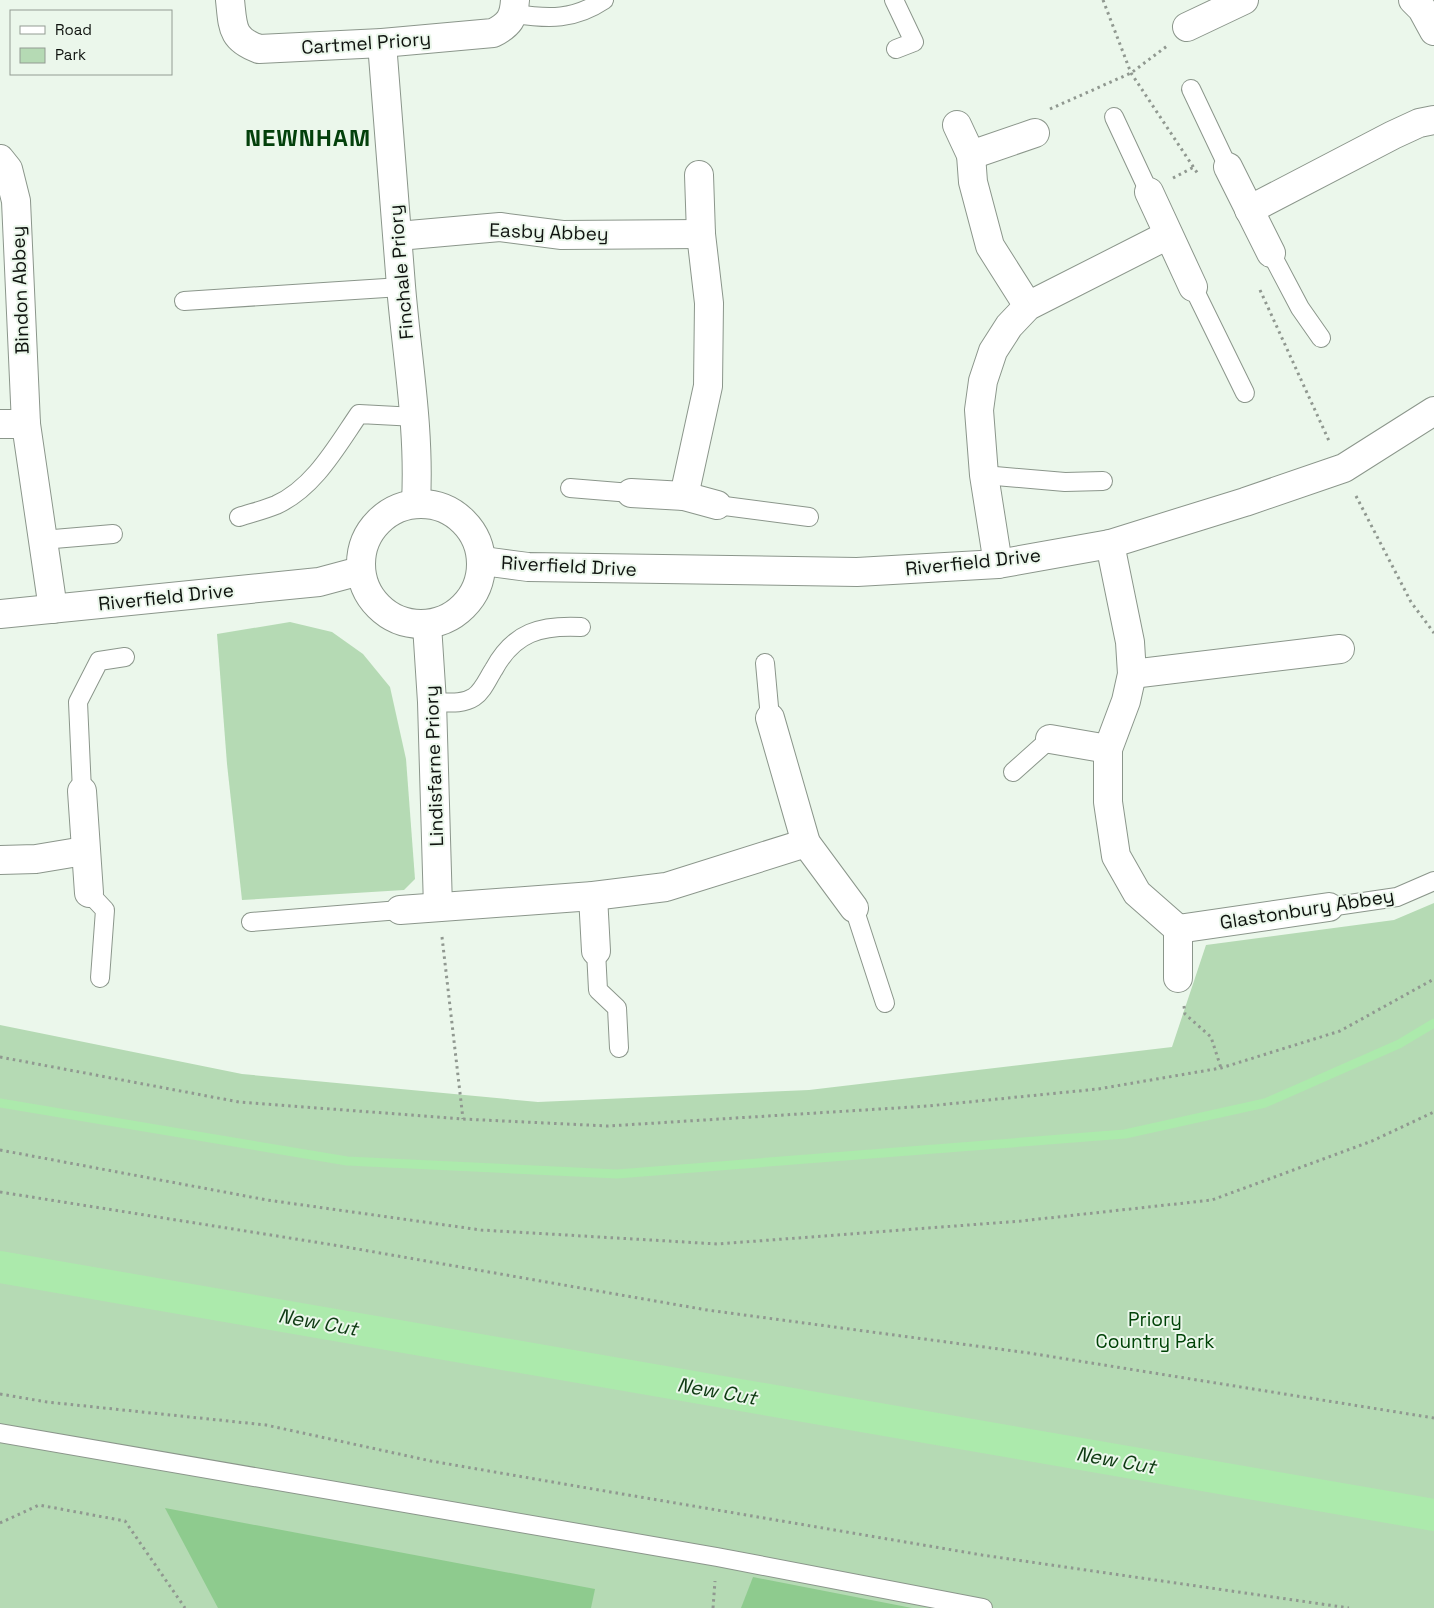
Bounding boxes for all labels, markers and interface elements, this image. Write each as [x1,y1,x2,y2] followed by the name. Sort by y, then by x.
[10,10,172,75] legend
[55,20,92,39] text: Road
[300,26,432,60] street label: Cartmel Priory
[55,45,86,64] text: Park
[245,122,371,153] district label: NEWNHAM
[383,204,419,340] street label: Finchale Priory
[489,217,609,247] street label: Easby Abbey
[5,225,35,355] street label: Bindon Abbey
[904,542,1042,582] street label: Riverfield Drive
[500,550,638,582] street label: Riverfield Drive
[97,577,235,617] street label: Riverfield Drive
[419,685,449,847] street label: Lindisfarne Priory
[1218,883,1396,935] street label: Glastonbury Abbey
[276,1302,362,1342] water label: New Cut
[1096,1307,1214,1354] park label: Priory Country Park
[675,1371,761,1411] water label: New Cut
[1074,1440,1160,1480] water label: New Cut

